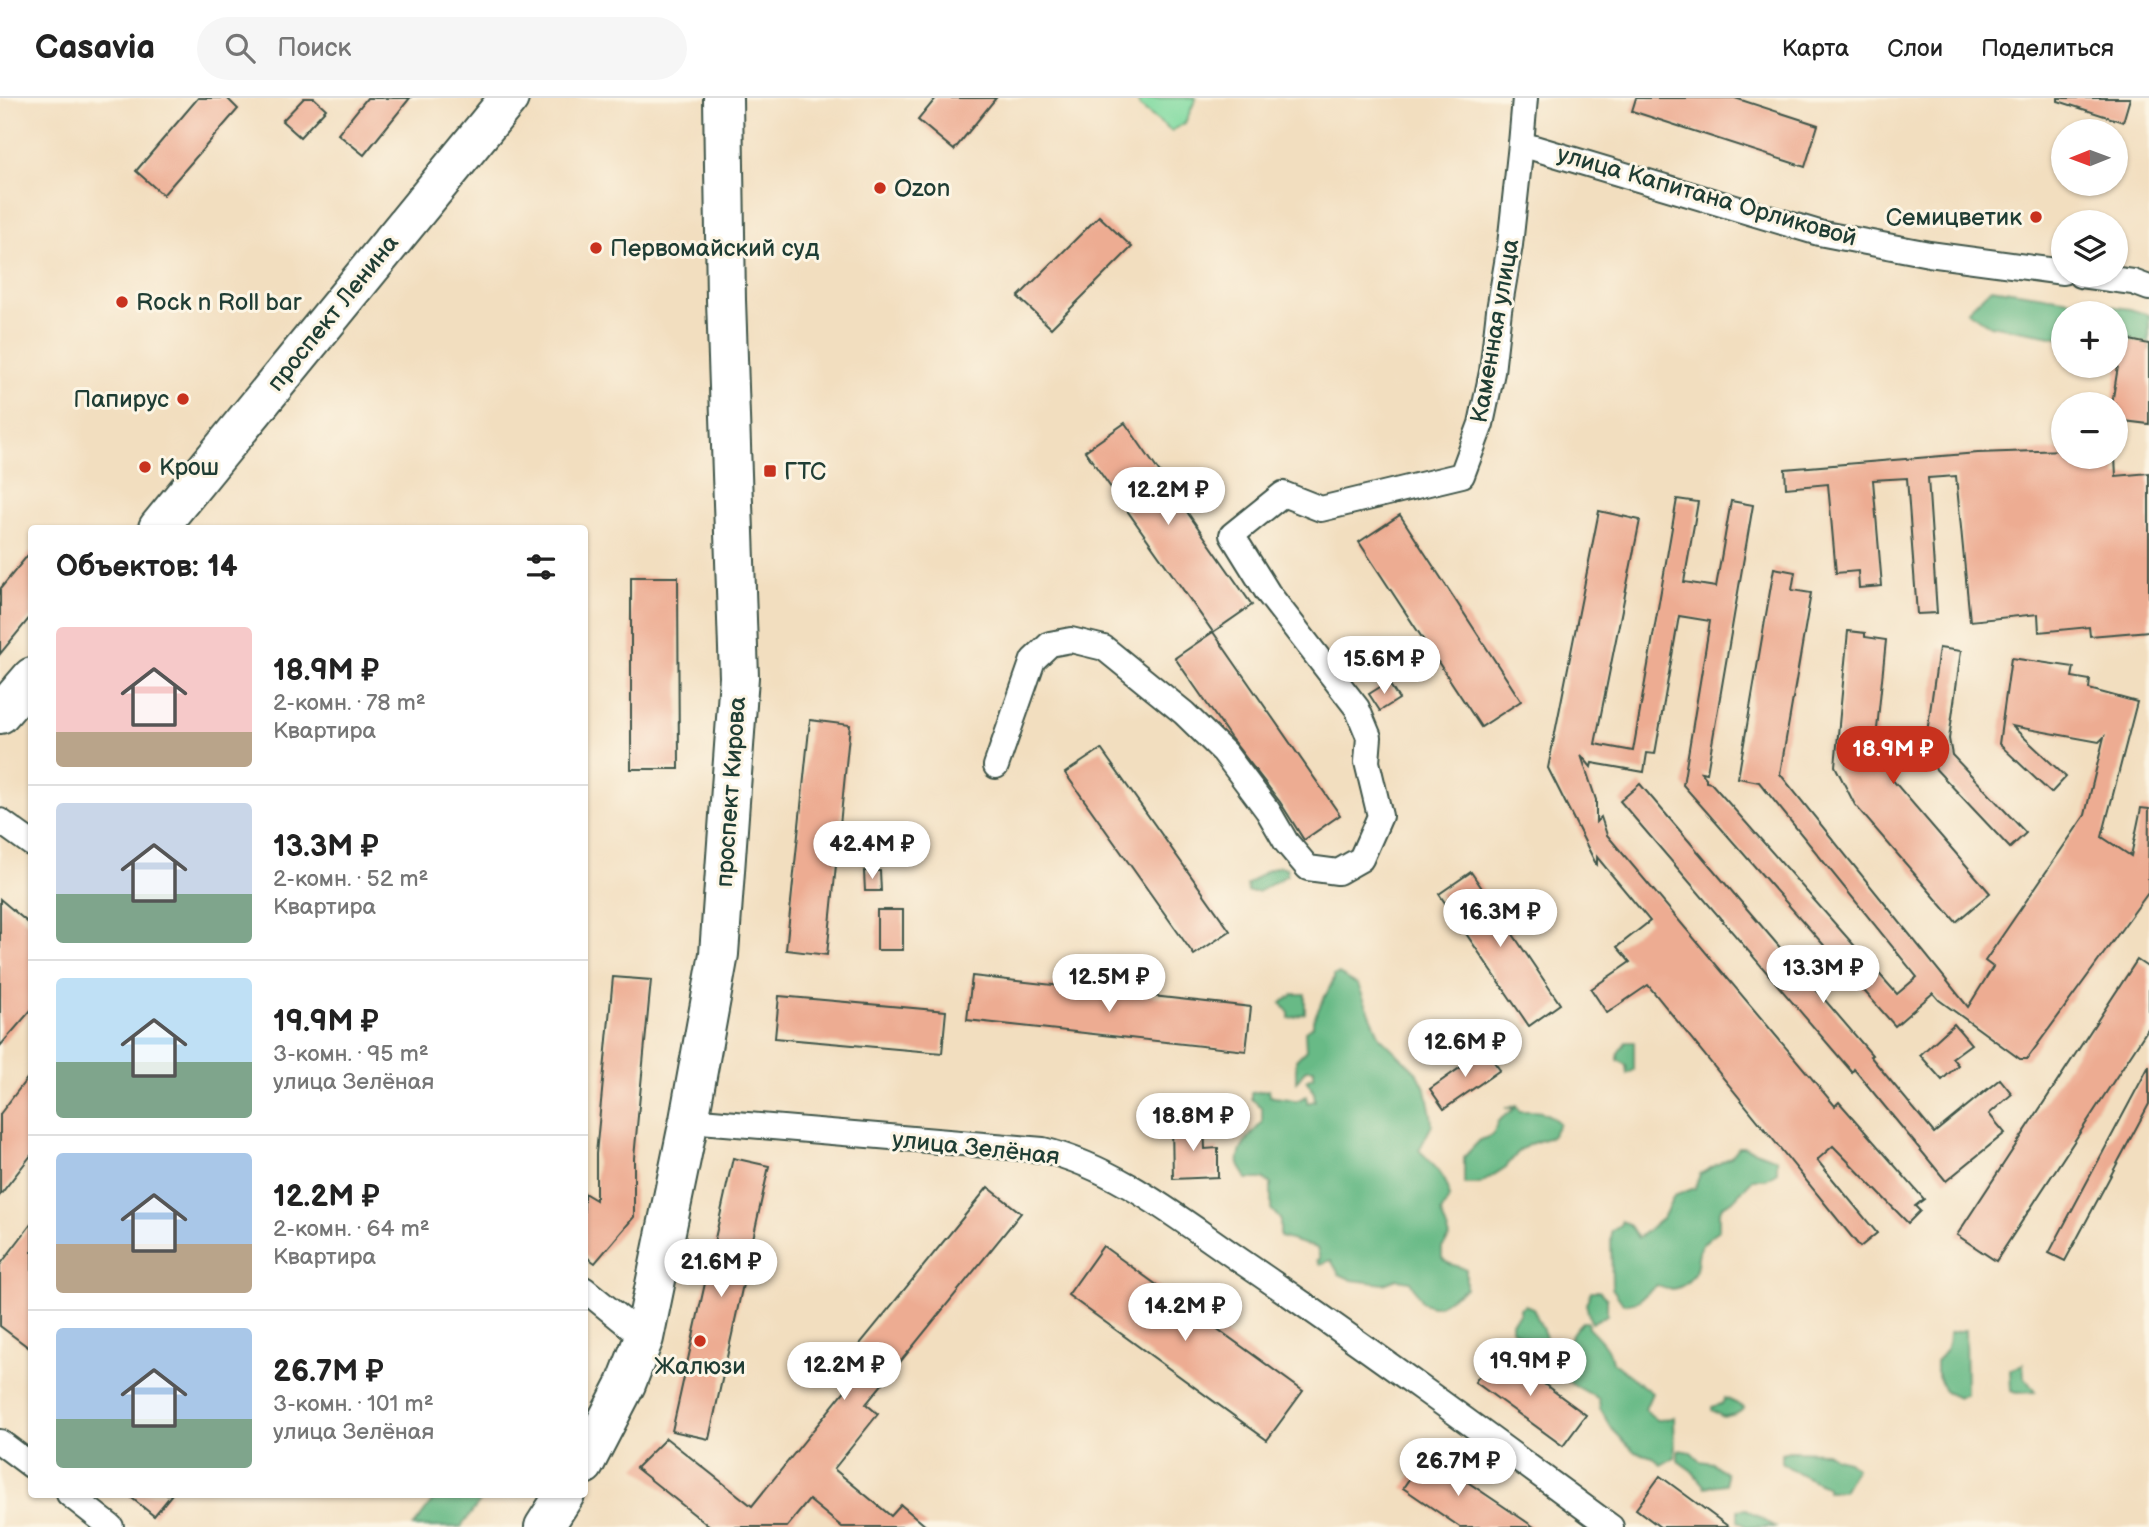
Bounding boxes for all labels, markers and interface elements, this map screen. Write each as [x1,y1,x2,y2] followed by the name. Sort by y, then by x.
[197,17,687,80] search box
[35,28,155,68] text: Casavia
[221,29,259,67] icon: search
[277,33,351,64] text: Поиск
[1782,34,1849,63] text: Карта
[1887,34,1943,63] text: Слои
[1981,34,2114,63] text: Поделиться
[2051,119,2128,196] north arrow
[2051,119,2128,469] map controls
[1554,139,1860,253] street label: улица Капитана Орликовой
[894,174,950,203] place label: Ozon
[872,180,888,196] marker: Ozon
[1886,203,2022,232] place label: Семицветик
[2028,209,2044,225] marker: Семицветик
[2051,210,2128,287] button: layers
[261,229,405,397] street label: проспект Ленина
[610,234,820,263] place label: Первомайский суд
[1465,237,1525,425] street label: Каменная улица
[588,240,604,256] marker: Первомайский суд
[136,288,302,317] place label: Rock n Roll bar
[114,294,130,310] marker: Rock n Roll bar
[2051,301,2128,378] button: +
[73,385,169,414] place label: Папирус
[175,391,191,407] marker: Папирус
[2051,392,2128,469] button: −
[159,453,219,482] place label: Крош
[784,457,826,486] place label: ГТС
[137,459,153,475] marker: Крош
[762,463,778,479] marker: ГТС
[1103,468,1233,527] pin: 12.2M ₽
[1127,476,1209,504] text: 12.2M ₽
[522,548,560,586] icon: filters
[56,549,238,585] text: Объектов: 14
[1319,636,1449,696] pin: 15.6M ₽
[1343,645,1425,673] text: 15.6M ₽
[273,653,379,689] text: 18.9M ₽
[112,655,196,739] icon: home
[273,689,426,717] text: 2-комн. · 78 m²
[710,696,752,888] street label: проспект Кирова
[273,717,376,745] text: Квартира
[1828,726,1958,786] pin: 18.9M ₽
[1852,735,1934,763] text: 18.9M ₽
[807,822,937,881] pin: 42.4M ₽
[273,829,379,865] text: 13.3M ₽
[829,830,915,858] text: 42.4M ₽
[112,831,196,915] icon: home
[273,865,428,893] text: 2-комн. · 52 m²
[1435,890,1565,949] pin: 16.3M ₽
[273,893,376,921] text: Квартира
[1459,898,1541,926] text: 16.3M ₽
[1758,946,1888,1005] pin: 13.3M ₽
[1044,954,1174,1014] pin: 12.5M ₽
[1782,954,1864,982] text: 13.3M ₽
[1068,963,1150,991] text: 12.5M ₽
[273,1004,379,1040] text: 19.9M ₽
[112,1006,196,1090] icon: home
[1400,1020,1530,1079] pin: 12.6M ₽
[1424,1028,1506,1056] text: 12.6M ₽
[273,1040,429,1068] text: 3-комн. · 95 m²
[273,1068,434,1096] text: улица Зелёная
[1128,1094,1258,1153] pin: 18.8M ₽
[1152,1102,1234,1130] text: 18.8M ₽
[891,1125,1061,1171] street label: улица Зелёная
[273,1179,380,1215] text: 12.2M ₽
[112,1181,196,1265] icon: home
[273,1215,430,1243] text: 2-комн. · 64 m²
[656,1240,786,1299] pin: 21.6M ₽
[273,1243,376,1271] text: Квартира
[680,1248,762,1276] text: 21.6M ₽
[1120,1284,1250,1343] pin: 14.2M ₽
[1144,1292,1226,1320] text: 14.2M ₽
[692,1333,708,1349] marker: Жалюзи
[1465,1338,1595,1398] pin: 19.9M ₽
[779,1342,909,1402] pin: 12.2M ₽
[1489,1347,1571,1375] text: 19.9M ₽
[803,1351,885,1379] text: 12.2M ₽
[654,1352,746,1381] place label: Жалюзи
[273,1354,384,1390] text: 26.7M ₽
[112,1356,196,1440] icon: home
[273,1390,434,1418] text: 3-комн. · 101 m²
[273,1418,434,1446] text: улица Зелёная
[1393,1438,1523,1498] pin: 26.7M ₽
[1416,1447,1500,1475] text: 26.7M ₽

